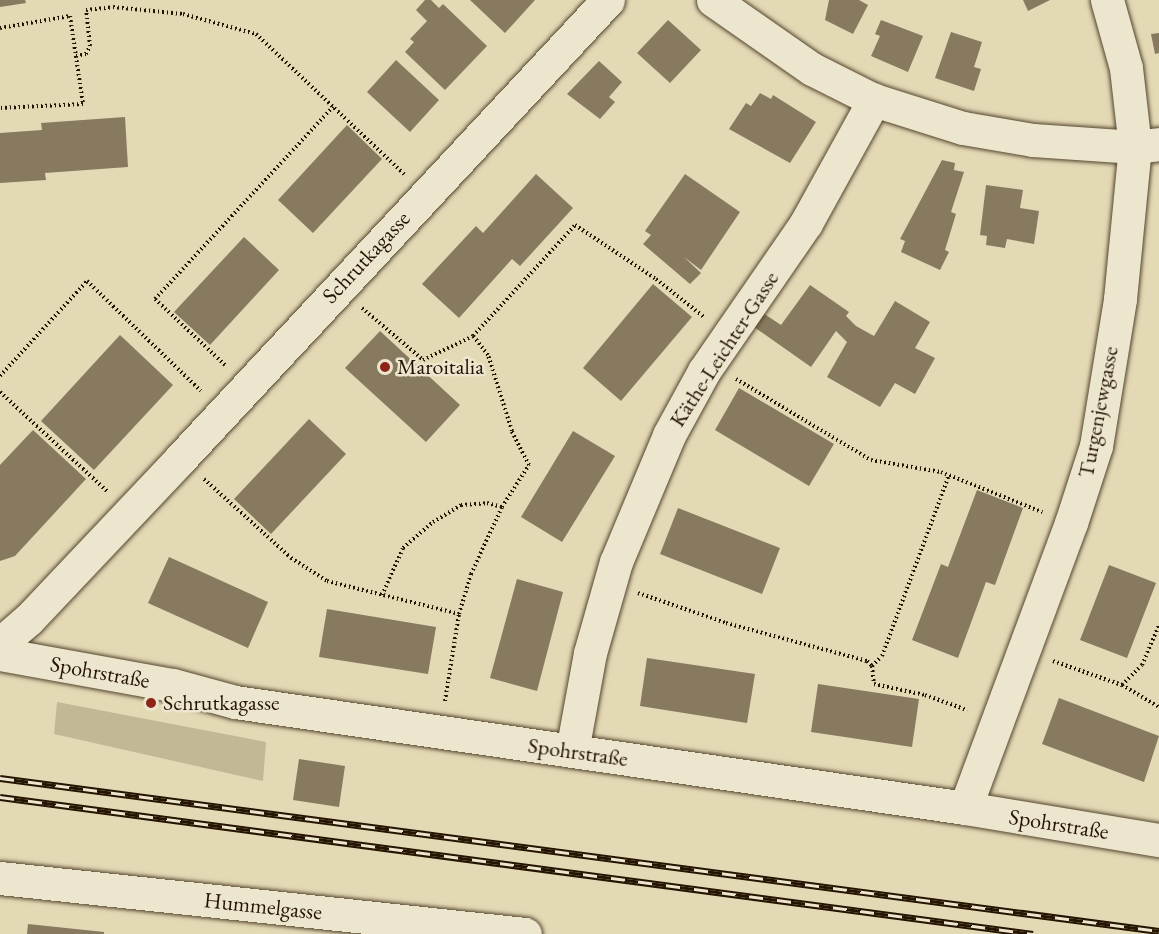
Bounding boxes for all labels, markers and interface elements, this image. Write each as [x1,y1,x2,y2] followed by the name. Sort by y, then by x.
[317,205,415,309] street label: Schrutkagasse
[664,266,784,432] street label: Käthe-Leichter-Gasse
[1072,344,1124,480] street label: Turgenjewgasse
[397,354,484,380] place label: Maroitalia
[378,360,392,374] marker: Maroitalia
[48,650,152,694] street label: Spohrstraße
[163,690,280,716] place label: Schrutkagasse
[144,696,158,710] marker: Schrutkagasse
[526,732,630,772] street label: Spohrstraße
[1007,803,1111,845] street label: Spohrstraße
[203,887,323,925] street label: Hummelgasse

